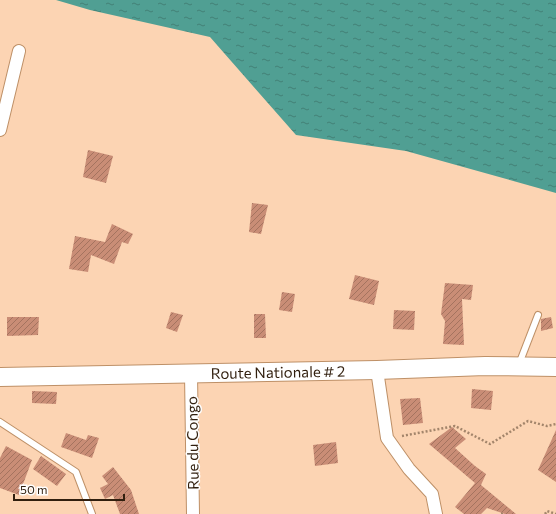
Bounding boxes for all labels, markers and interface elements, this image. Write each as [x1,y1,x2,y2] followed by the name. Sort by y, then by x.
[211,362,345,382] street label: Route Nationale # 2
[182,396,202,490] street label: Rue du Congo
[14,476,124,502] scale bar
[20,482,48,496] text: 50 m

